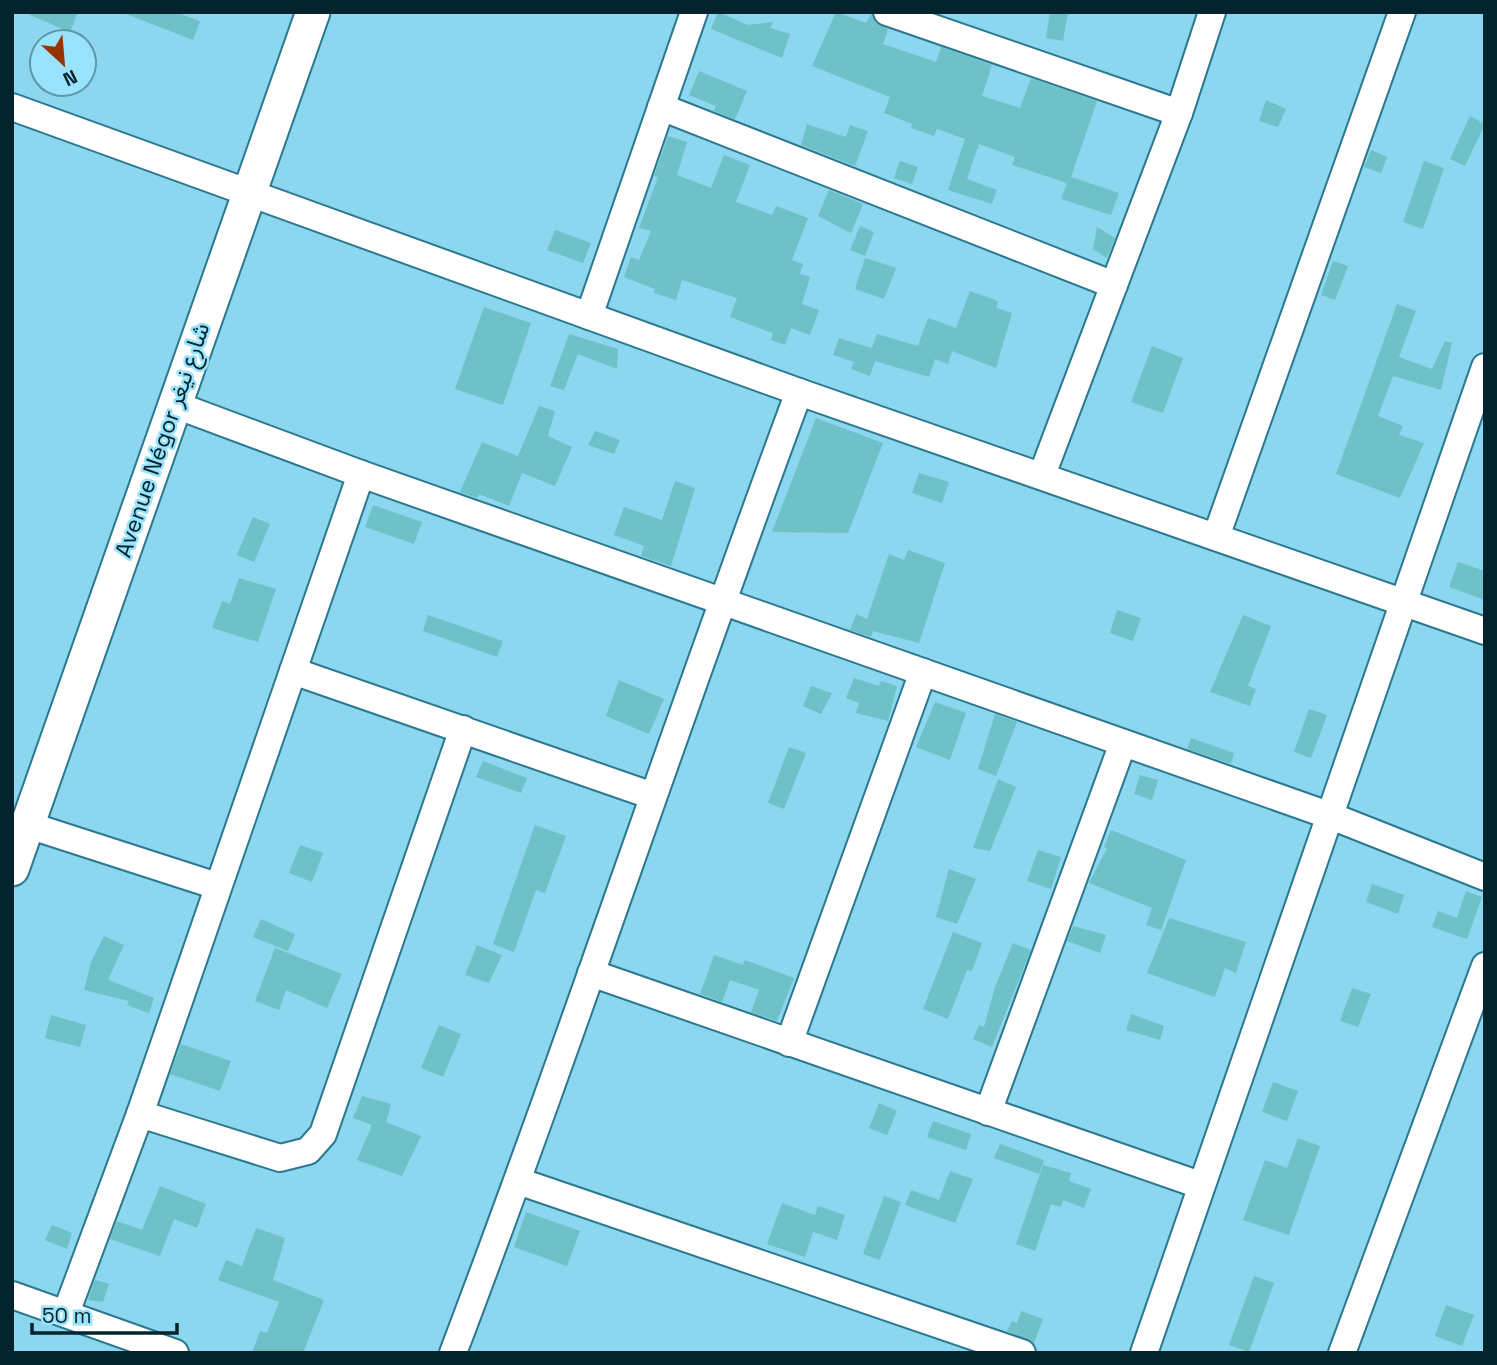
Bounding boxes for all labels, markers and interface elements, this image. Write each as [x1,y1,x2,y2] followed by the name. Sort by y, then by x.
[28,28,98,98] north arrow
[59,64,81,92] text: N
[108,319,218,562] street label: Avenue Négor شارع نيغر
[32,1292,177,1336] scale bar
[42,1302,92,1329] text: 50 m

